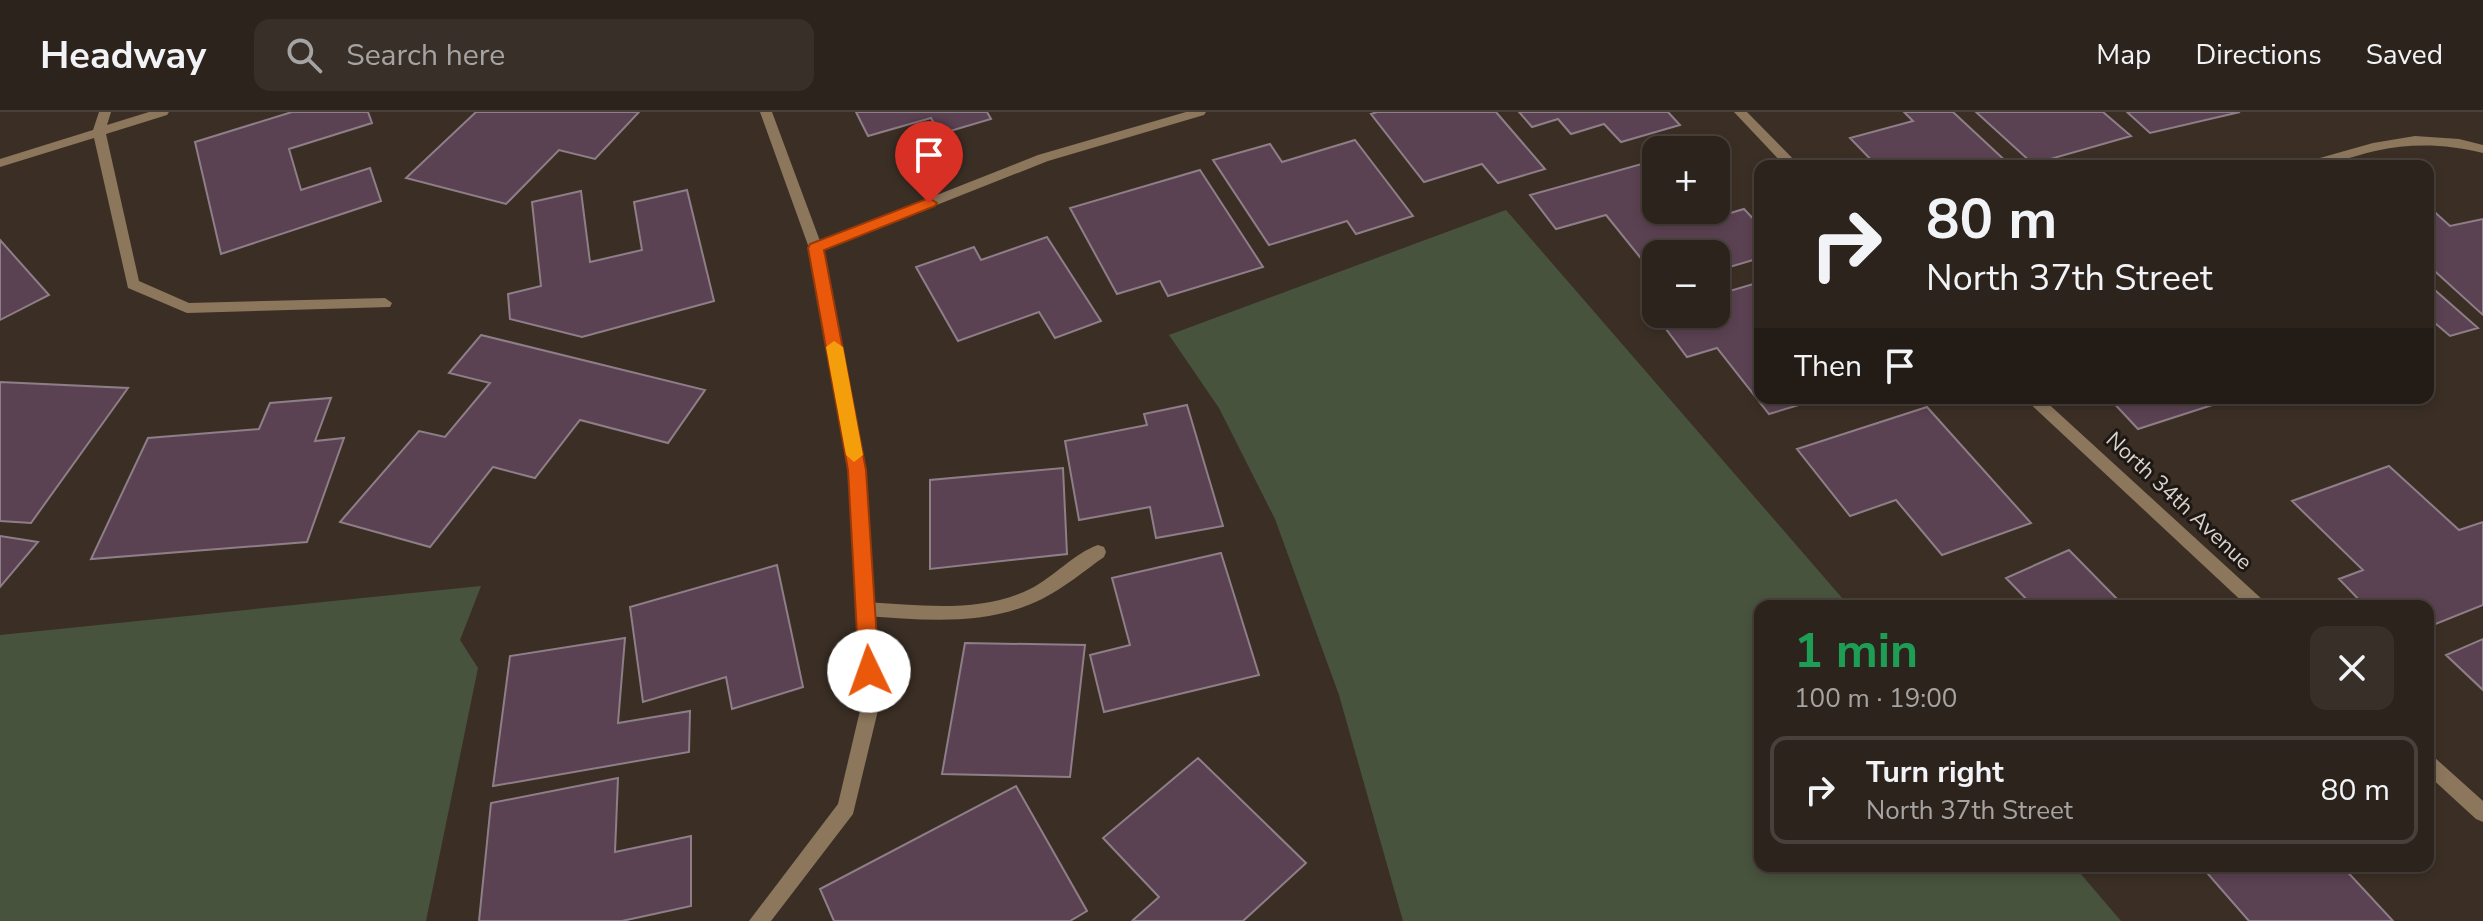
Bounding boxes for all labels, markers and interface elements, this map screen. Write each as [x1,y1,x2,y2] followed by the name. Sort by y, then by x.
[254,19,814,91] search box
[40,30,206,81] text: Headway
[282,33,326,77] icon: search
[346,35,505,76] text: Search here
[2096,36,2151,74] text: Map
[2195,36,2322,74] text: Directions
[2366,36,2443,74] text: Saved
[895,121,963,203] pin
[907,133,951,177] icon: arrive
[1642,136,1730,328] map controls
[1642,136,1730,224] button: +
[1926,181,2057,258] text: 80 m
[1794,192,1898,296] icon: right
[1642,240,1730,328] button: −
[1926,254,2213,303] text: North 37th Street
[1878,344,1922,388] icon: arrive
[1794,346,1862,387] text: Then
[2099,425,2259,577] street label: North 34th Avenue
[1794,618,1918,684] text: 1 min
[2310,626,2394,710] button: close
[827,629,911,713] position arrow
[1794,681,1957,716] text: 100 m · 19:00
[1866,752,2004,793] text: Turn right
[1798,768,1842,812] icon: right
[2321,770,2390,811] text: 80 m
[1866,793,2073,828] text: North 37th Street

